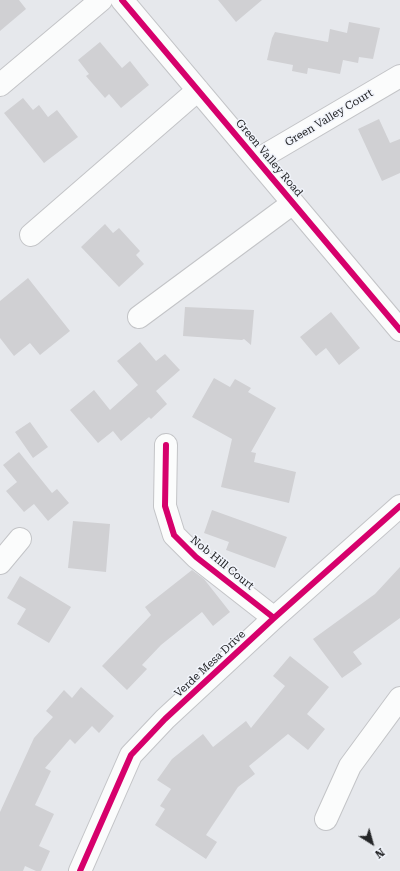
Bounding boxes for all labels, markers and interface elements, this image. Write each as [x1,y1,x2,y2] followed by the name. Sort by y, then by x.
[283,87,375,149] street label: Green Valley Court
[233,117,305,199] street label: Green Valley Road
[188,533,256,593] street label: Nob Hill Court
[172,628,248,700] street label: Verde Mesa Drive
[352,823,392,863] north arrow
[372,845,387,861] text: N

